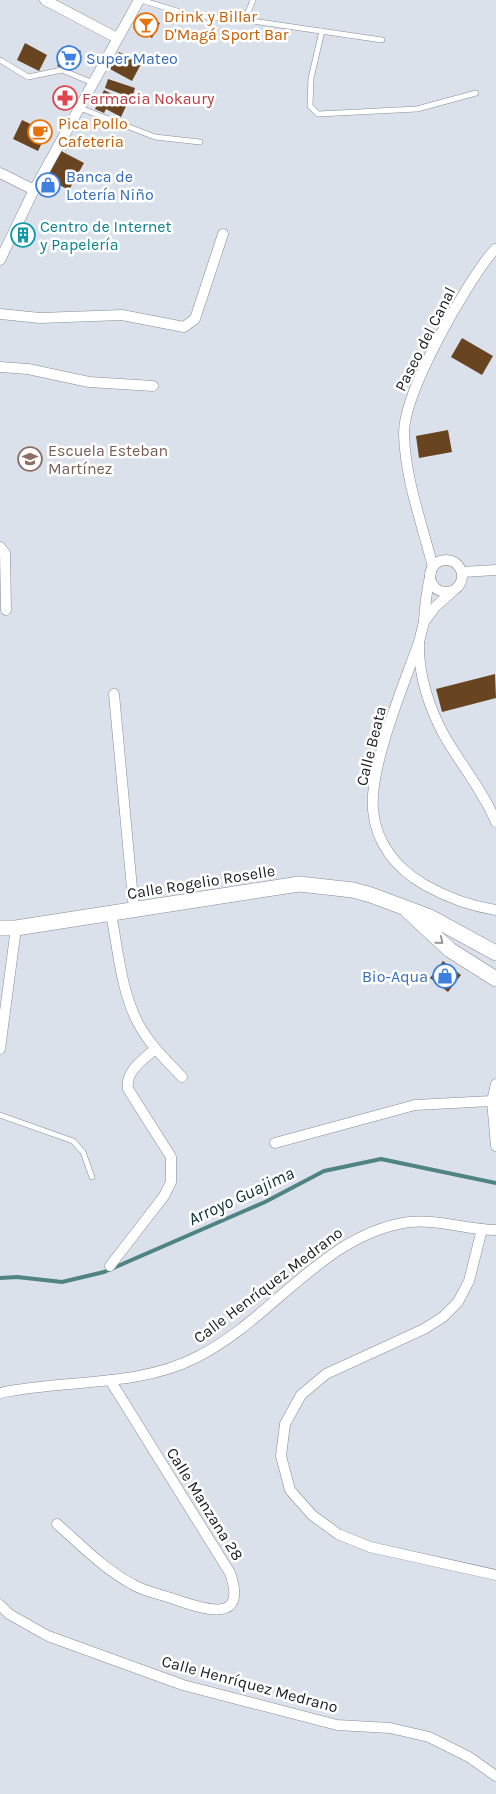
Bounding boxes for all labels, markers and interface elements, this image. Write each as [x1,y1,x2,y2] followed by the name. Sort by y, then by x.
[164,7,289,44] place label: Drink y Billar D'Magá Sport Bar
[133,12,159,38] bar icon: Drink y Billar D'Magá Sport Bar
[56,45,82,71] supermarket icon: Super Mateo
[86,49,178,68] place label: Super Mateo
[52,85,78,111] pharmacy icon: Farmacia Nokaury
[82,89,215,108] place label: Farmacia Nokaury
[58,114,128,151] place label: Pica Pollo Cafeteria
[27,119,53,145] cafe icon: Pica Pollo Cafeteria
[66,167,154,204] place label: Banca de Lotería Niño
[35,172,61,198] shop icon: Banca de Lotería Niño
[39,217,172,254] place label: Centro de Internet y Papelería
[10,222,36,248] building icon: Centro de Internet y Papelería
[391,284,459,394] street label: Paseo del Canal
[48,441,168,478] place label: Escuela Esteban Martínez
[17,446,43,472] school or university icon: Escuela Esteban Martínez
[352,704,390,788] street label: Calle Beata
[126,861,276,903] street label: Calle Rogelio Roselle
[434,936,443,944] one-way arrow
[432,963,458,989] shop icon: Bio-Aqua
[362,967,428,986] place label: Bio-Aqua
[184,1162,298,1230] water label: Arroyo Guajima
[190,1223,346,1347] street label: Calle Henríquez Medrano
[163,1444,247,1564] street label: Calle Manzana 28
[160,1651,340,1717] street label: Calle Henríquez Medrano

